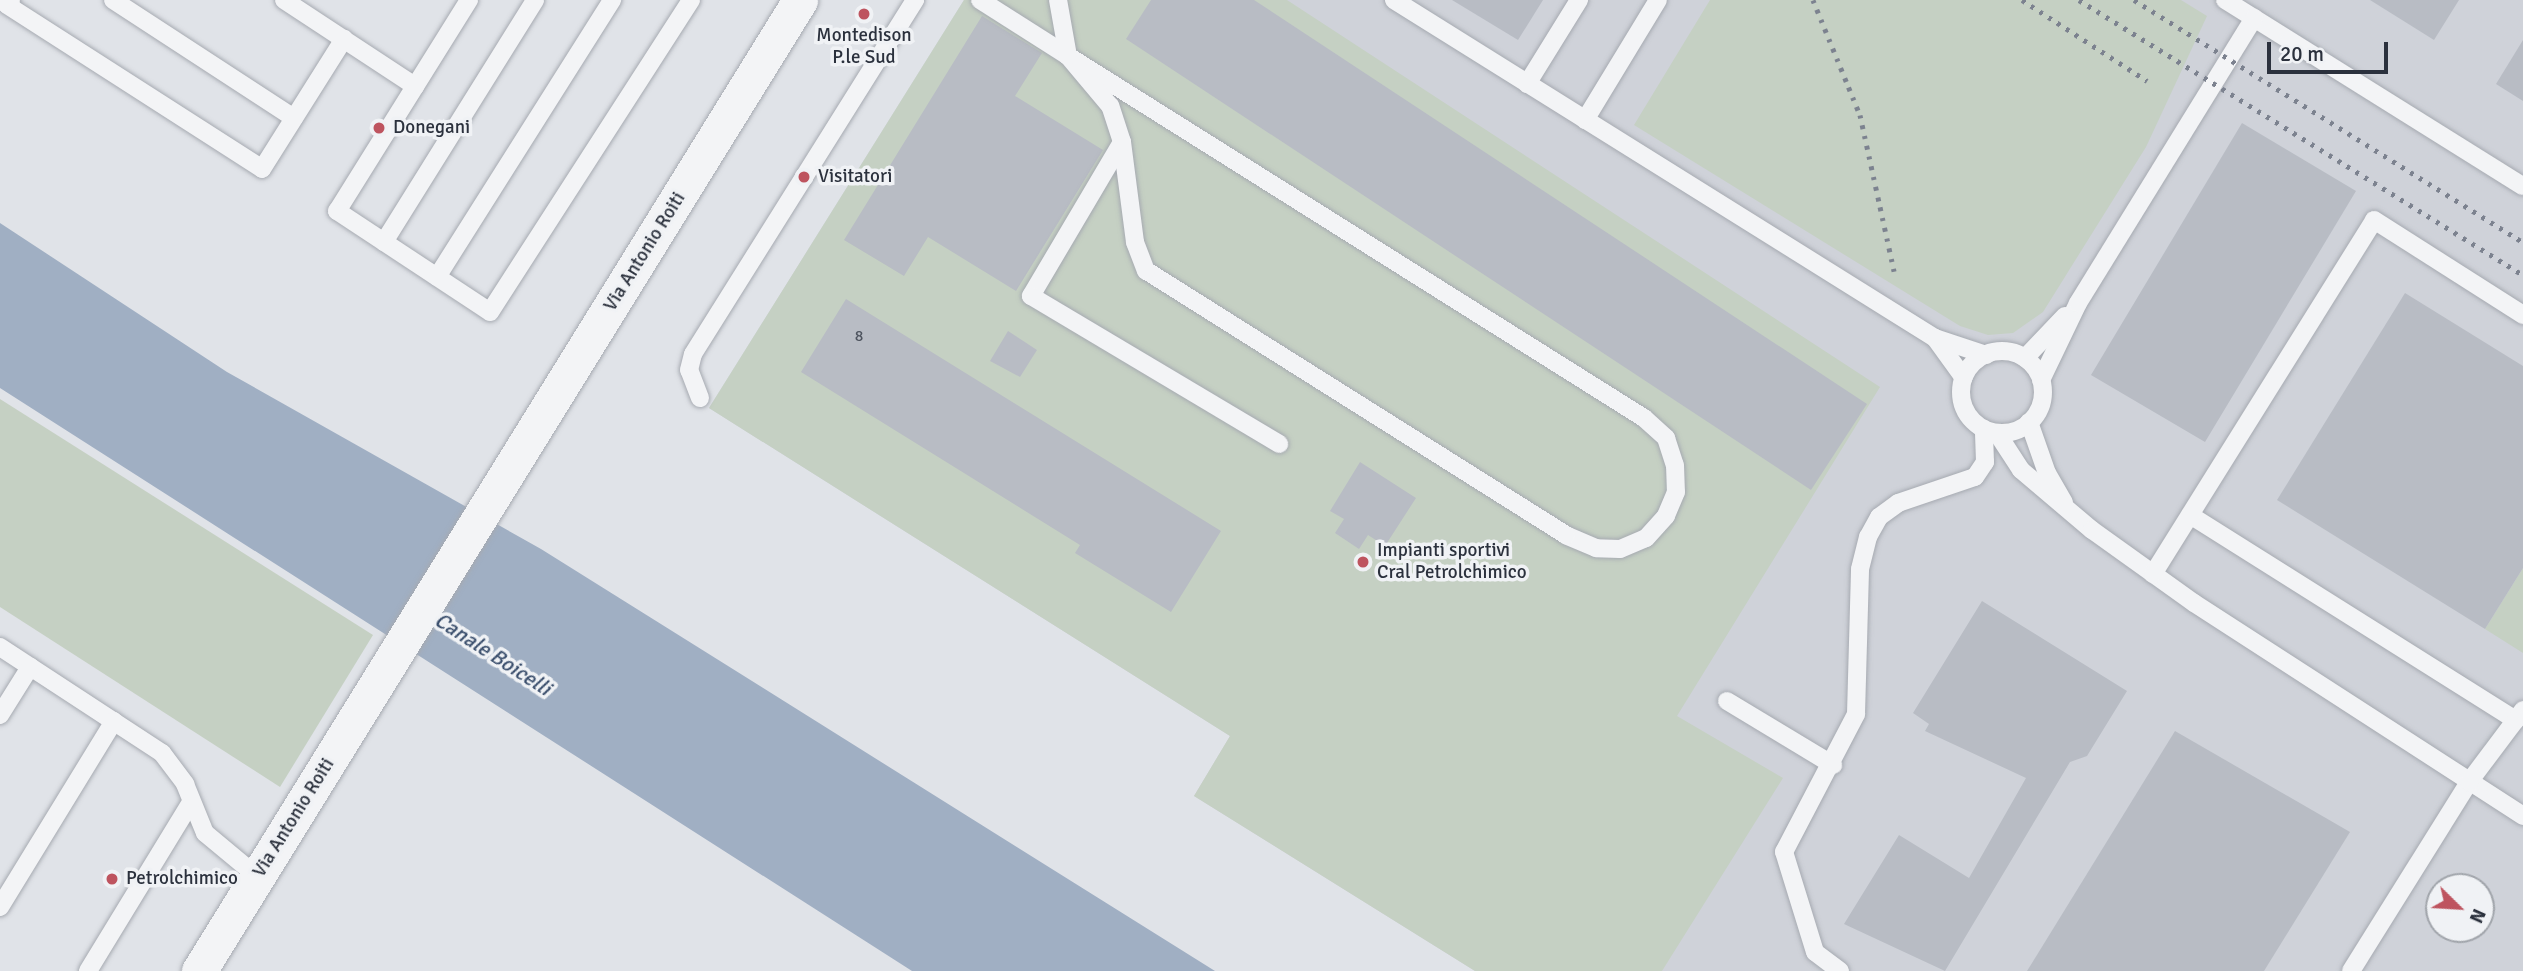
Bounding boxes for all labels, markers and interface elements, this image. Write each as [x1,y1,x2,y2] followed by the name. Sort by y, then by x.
[856,6,872,22] marker: Montedison P.le Sud
[816,25,912,69] place label: Montedison P.le Sud
[2271,28,2392,72] scale bar
[2280,41,2324,67] text: 20 m
[393,117,470,139] place label: Donegani
[371,120,387,136] marker: Donegani
[818,166,892,188] place label: Visitatori
[796,169,812,185] marker: Visitatori
[599,188,691,316] street label: Via Antonio Roiti
[855,326,863,346] house number: 8
[1377,540,1527,584] place label: Impianti sportivi Cral Petrolchimico
[1355,554,1371,570] marker: Impianti sportivi Cral Petrolchimico
[430,607,556,701] water label: Canale Boicelli
[248,754,340,882] street label: Via Antonio Roiti
[126,868,238,890] place label: Petrolchimico
[104,871,120,887] marker: Petrolchimico
[2425,873,2495,943] north arrow
[2464,905,2491,927] text: N

